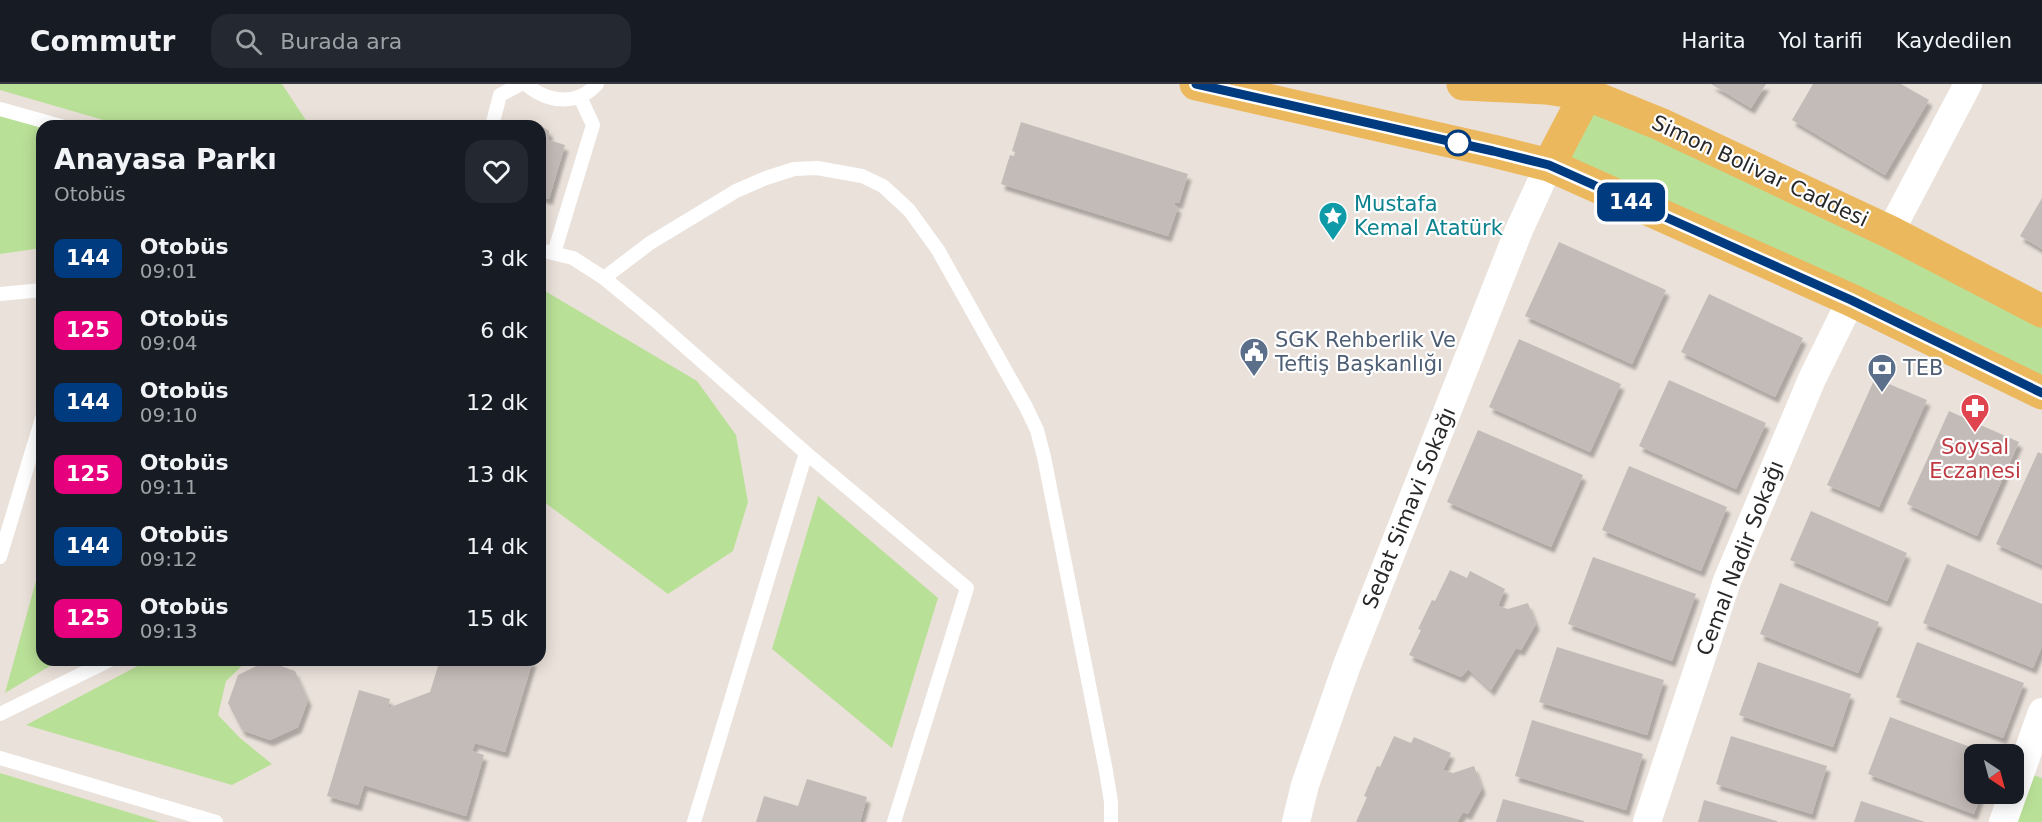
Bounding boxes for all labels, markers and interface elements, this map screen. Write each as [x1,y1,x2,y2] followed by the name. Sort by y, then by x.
[211,14,631,68] search box
[30,25,175,58] text: Commutr
[232,25,265,58] icon: search
[280,29,402,54] text: Burada ara
[1681,29,1746,53] text: Harita
[1779,29,1863,53] text: Yol tarifi
[1896,29,2012,53] text: Kaydedilen
[1648,110,1872,232] street label: Simon Bolivar Caddesi
[1445,130,1471,156] unlabelled marker
[465,140,528,203] button: heart
[54,143,277,176] text: Anayasa Parkı
[54,182,126,206] text: Otobüs
[1596,182,1666,222] line badge: 144
[1609,190,1653,214] text: 144
[1354,192,1504,240] place label: Mustafa Kemal Atatürk
[1317,200,1349,242] place icon: Mustafa Kemal Atatürk
[140,234,229,259] text: Otobüs
[66,246,110,270] text: 144
[480,246,528,271] text: 3 dk
[140,259,197,283] text: 09:01
[140,306,229,331] text: Otobüs
[66,318,110,342] text: 125
[480,318,528,343] text: 6 dk
[1274,328,1456,376] place label: SGK Rehberlik Ve Teftiş Başkanlığı
[140,331,197,355] text: 09:04
[1238,336,1270,378] public building icon: SGK Rehberlik Ve Teftiş Başkanlığı
[1866,352,1898,394] bank icon: TEB
[1902,356,1944,380] place label: TEB
[140,378,229,403] text: Otobüs
[66,390,110,414] text: 144
[466,390,528,415] text: 12 dk
[1959,392,1991,434] pharmacy icon: Soysal Eczanesi
[140,403,197,427] text: 09:10
[1358,404,1460,612] street label: Sedat Simavi Sokağı
[1929,435,2021,483] place label: Soysal Eczanesi
[140,450,229,475] text: Otobüs
[1692,457,1788,659] street label: Cemal Nadir Sokağı
[66,462,110,486] text: 125
[466,462,528,487] text: 13 dk
[140,475,197,499] text: 09:11
[140,522,229,547] text: Otobüs
[66,534,110,558] text: 144
[466,534,528,559] text: 14 dk
[140,547,197,571] text: 09:12
[140,594,229,619] text: Otobüs
[66,606,110,630] text: 125
[466,606,528,631] text: 15 dk
[140,619,197,643] text: 09:13
[1964,744,2024,804] north arrow
[1964,744,2024,804] map controls

